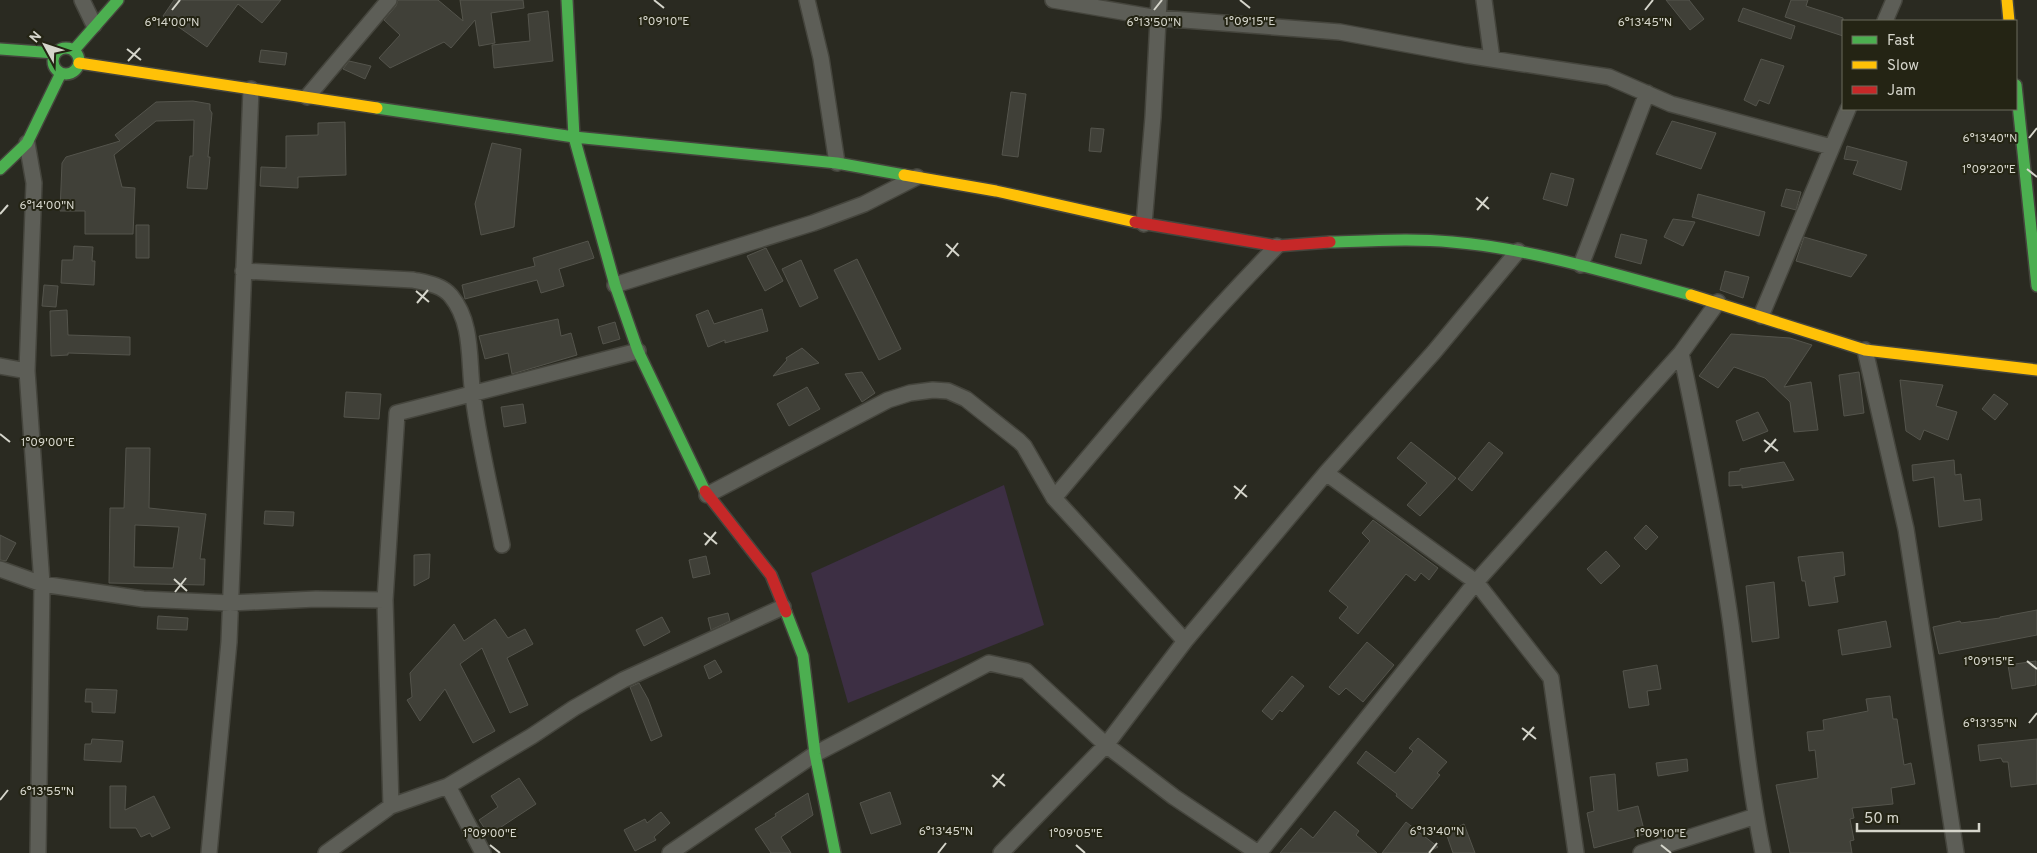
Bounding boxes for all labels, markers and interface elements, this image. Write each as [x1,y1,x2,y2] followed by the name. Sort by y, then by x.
[638,14,690,30] text: 1°09'10"E
[1225,14,1275,30] text: 1°09'15"E
[145,15,199,31] text: 6°14'00"N
[1127,15,1181,31] text: 6°13'50"N
[1618,15,1672,31] text: 6°13'45"N
[20,20,70,70] north arrow
[1842,20,2017,110] legend
[26,28,46,47] text: N
[1887,32,1915,51] text: Fast
[1887,57,1919,76] text: Slow
[1887,82,1916,101] text: Jam
[1963,131,2017,147] text: 6°13'40"N
[1962,162,2016,178] text: 1°09'20"E
[20,198,74,214] text: 6°14'00"N
[21,435,75,451] text: 1°09'00"E
[1964,654,2014,670] text: 1°09'15"E
[1963,716,2017,732] text: 6°13'35"N
[20,784,74,800] text: 6°13'55"N
[1857,800,1980,832] scale bar
[1864,810,1899,829] text: 50 m
[919,824,973,840] text: 6°13'45"N
[1410,824,1464,840] text: 6°13'40"N
[463,826,517,842] text: 1°09'00"E
[1049,826,1103,842] text: 1°09'05"E
[1635,826,1687,842] text: 1°09'10"E

